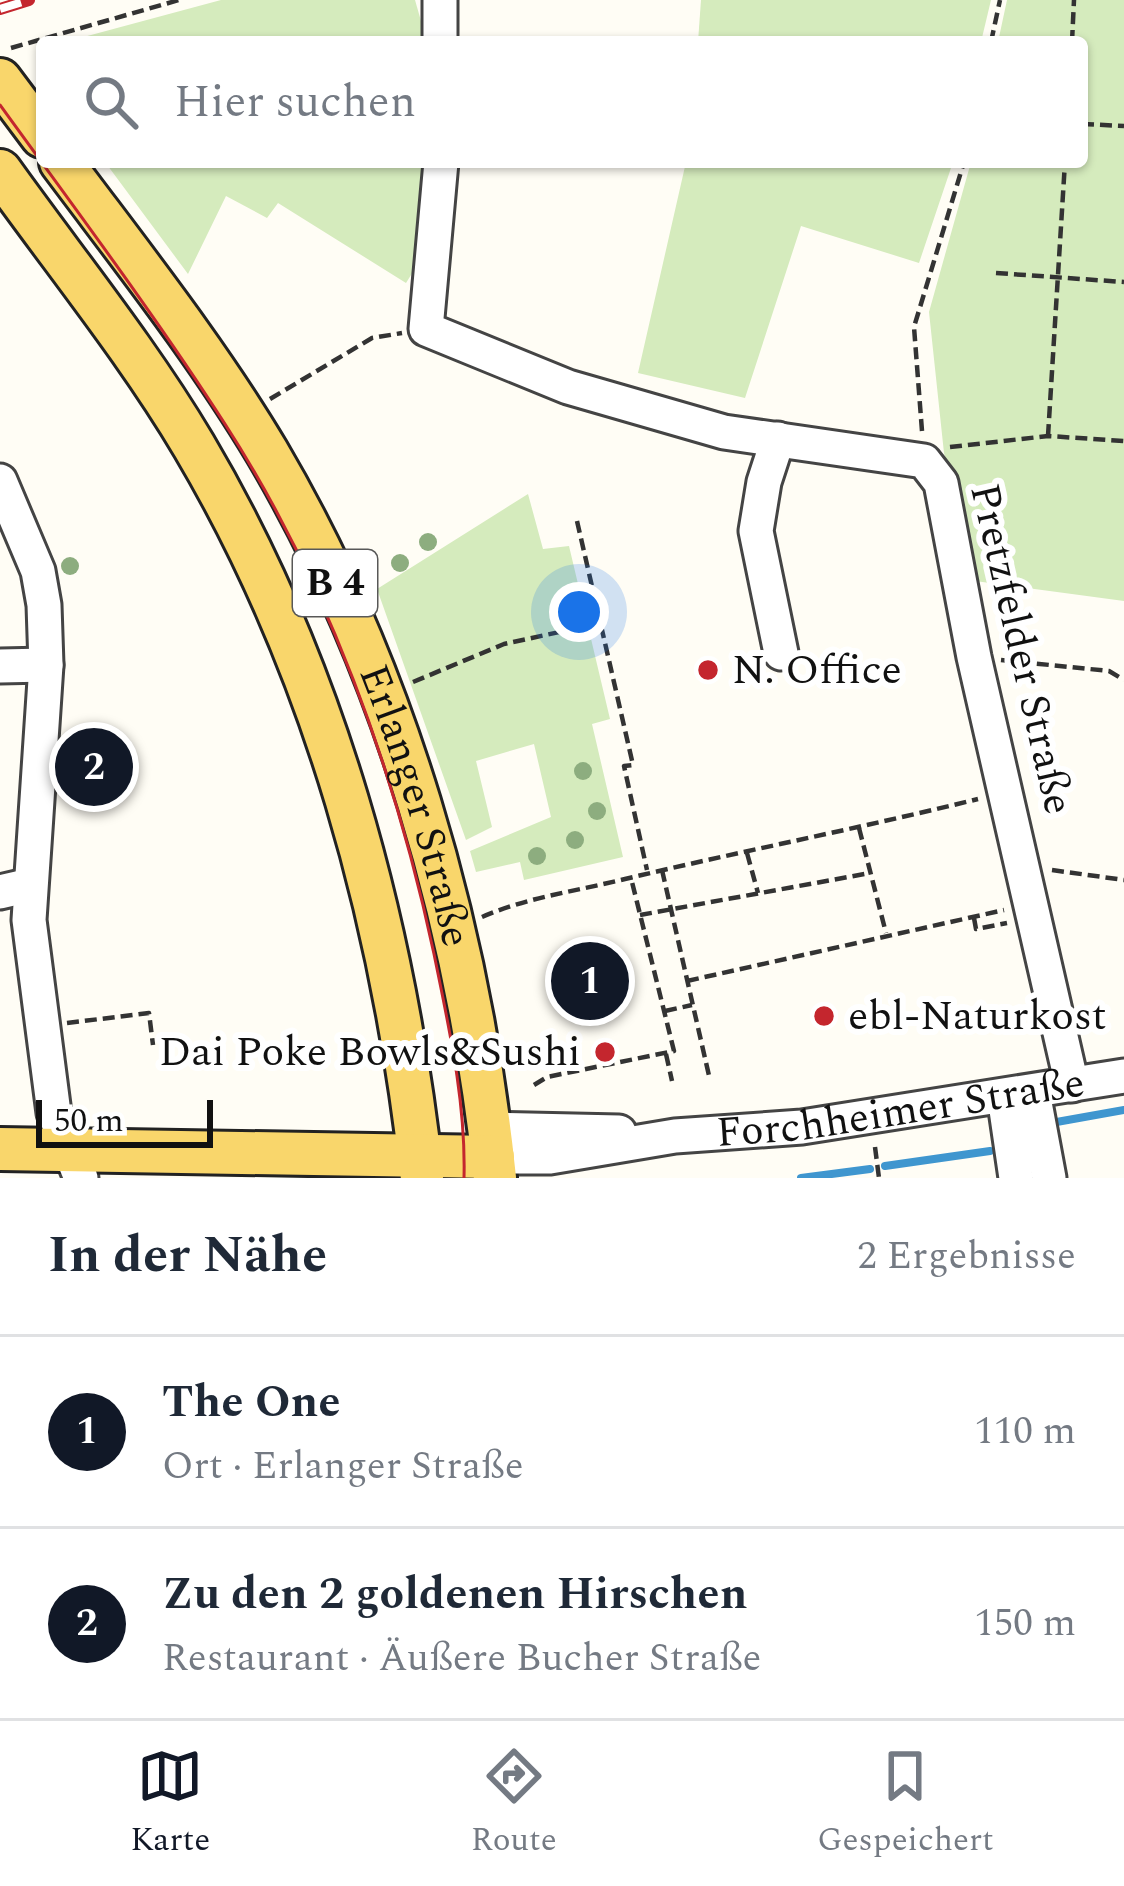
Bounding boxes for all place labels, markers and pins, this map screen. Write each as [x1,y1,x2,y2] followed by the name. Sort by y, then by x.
[732,639,902,702] place label: N. Office
[695,657,721,683] marker: N. Office
[55,722,133,812] pin: 2
[551,936,629,1026] pin: 1
[848,985,1107,1048] place label: ebl-Naturkost
[811,1003,837,1029] marker: ebl-Naturkost
[159,1021,581,1084] place label: Dai Poke Bowls&Sushi
[592,1039,618,1065] marker: Dai Poke Bowls&Sushi

